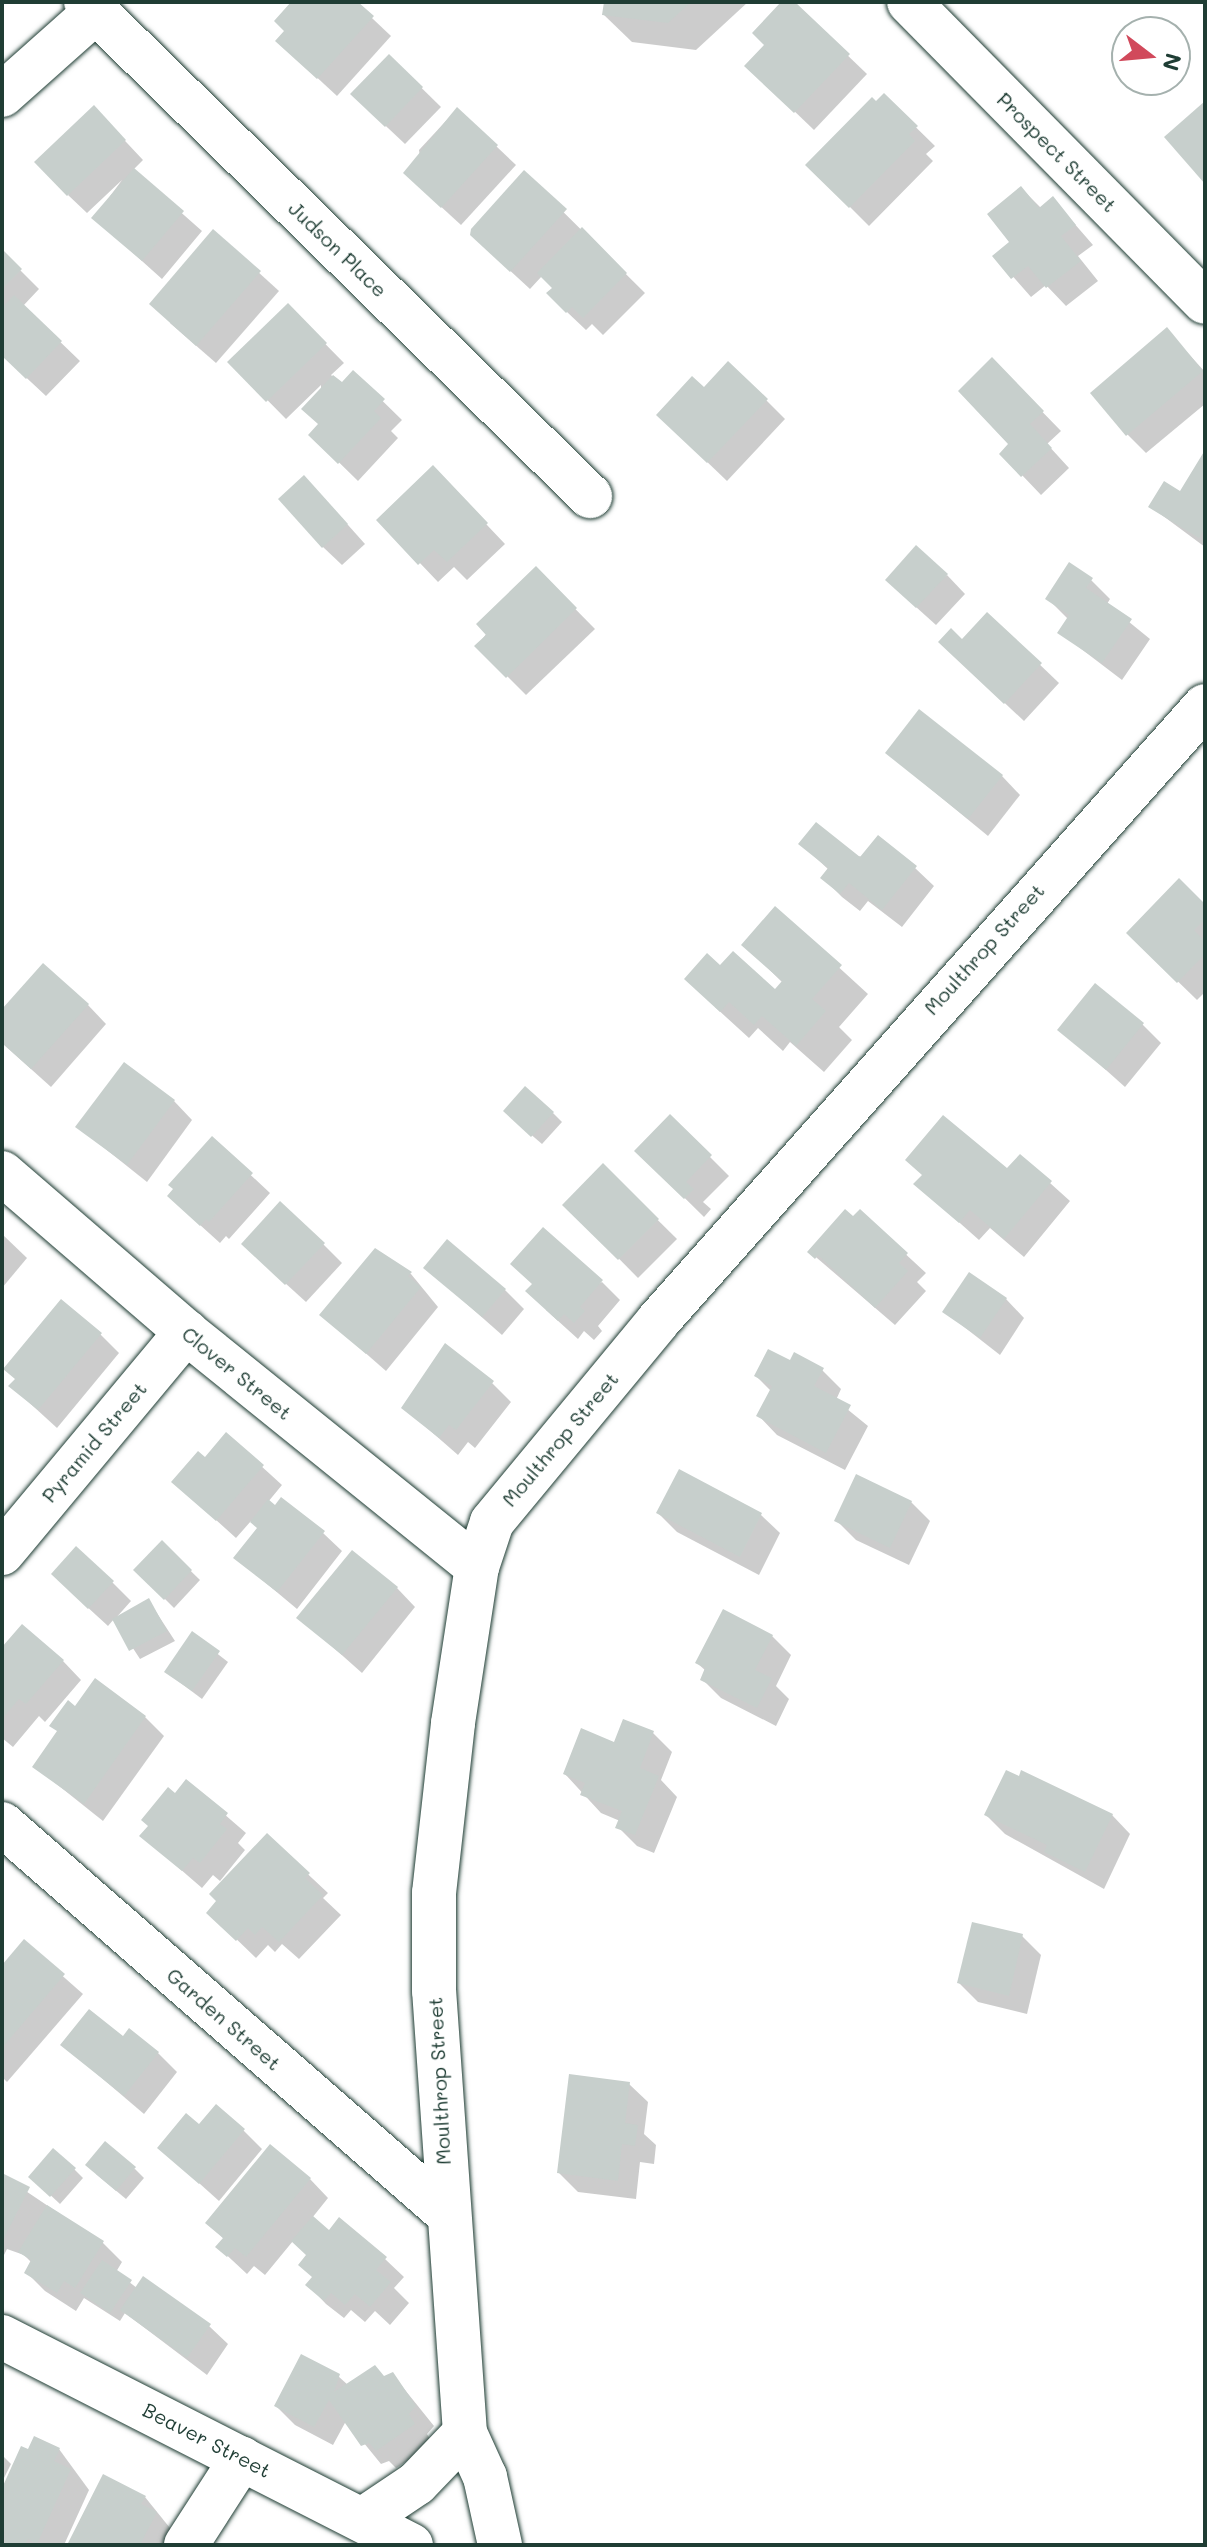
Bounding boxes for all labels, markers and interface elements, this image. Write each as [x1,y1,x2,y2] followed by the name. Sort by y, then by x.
[1111,16,1191,96] north arrow
[1156,50,1189,74] text: N
[992,87,1122,217] street label: Prospect Street
[284,196,392,302] street label: Judson Place
[919,878,1049,1020] street label: Moulthrop Street
[177,1321,297,1425] street label: Clover Street
[497,1367,623,1511] street label: Moulthrop Street
[37,1377,151,1507] street label: Pyramid Street
[162,1963,286,2075] street label: Garden Street
[423,1996,455,2166] street label: Moulthrop Street
[139,2397,275,2483] street label: Beaver Street

